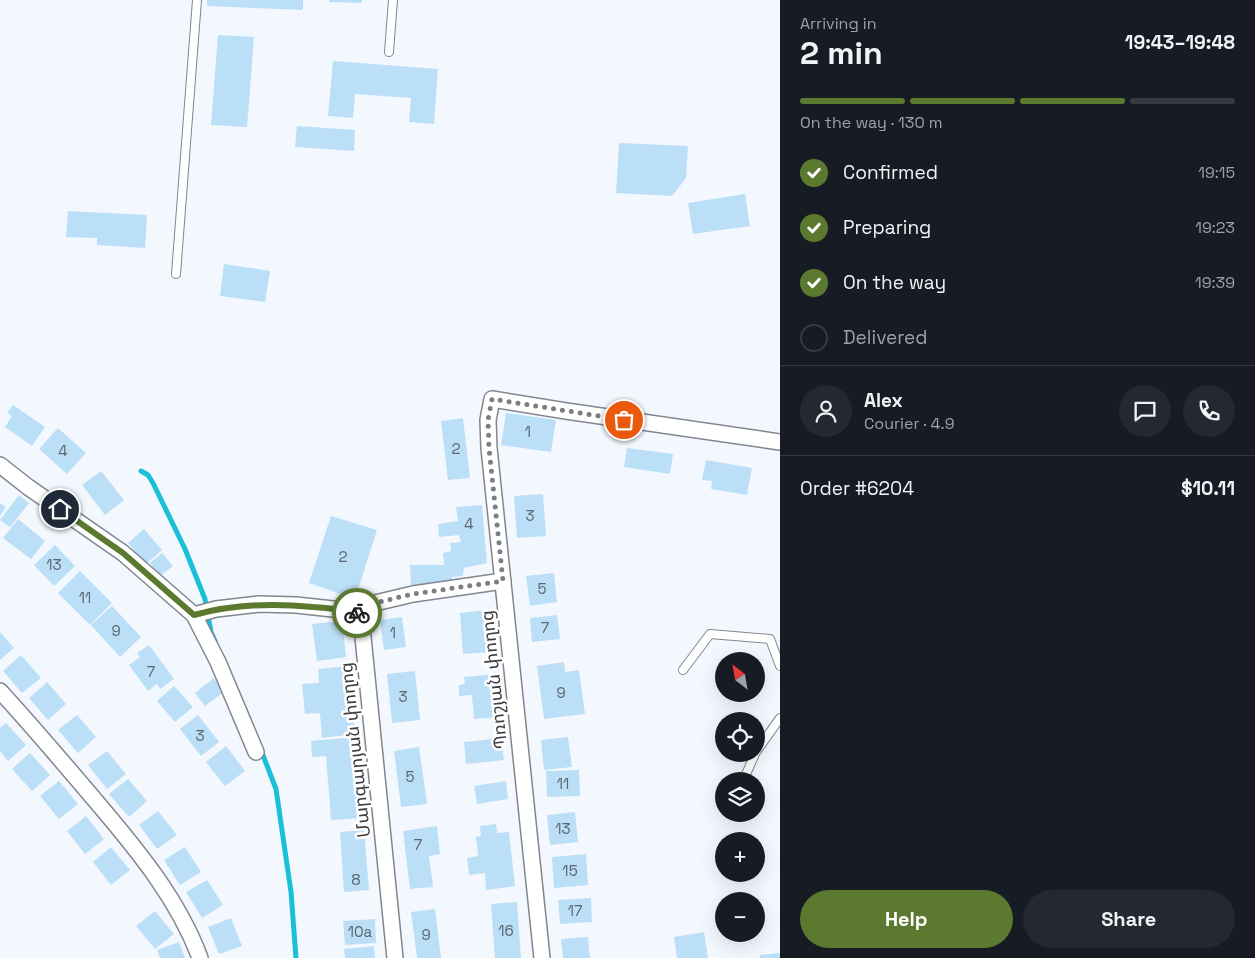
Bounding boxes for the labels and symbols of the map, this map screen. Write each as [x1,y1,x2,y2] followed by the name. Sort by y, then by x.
[603,399,645,441] pin
[525,422,531,441] house number: 1
[451,439,461,458] house number: 2
[58,441,68,460] house number: 4
[39,488,81,530] pin
[525,506,535,525] house number: 3
[464,514,474,533] house number: 4
[338,547,348,566] house number: 2
[46,555,62,574] house number: 13
[538,579,547,598] house number: 5
[79,588,91,607] house number: 11
[332,588,382,638] courier
[475,609,512,751] street label: Պռոշյան փողոց
[541,618,549,637] house number: 7
[111,621,121,640] house number: 9
[390,623,396,642] house number: 1
[715,652,765,702] north arrow
[334,661,375,839] street label: Մարգարյան փողոց
[147,662,155,681] house number: 7
[556,683,566,702] house number: 9
[398,687,408,706] house number: 3
[195,726,205,745] house number: 3
[406,767,415,786] house number: 5
[557,774,569,793] house number: 11
[555,819,571,838] house number: 13
[414,835,422,854] house number: 7
[562,861,578,880] house number: 15
[351,870,361,889] house number: 8
[568,901,582,920] house number: 17
[498,921,514,940] house number: 16
[348,922,373,941] house number: 10a
[421,925,431,944] house number: 9

